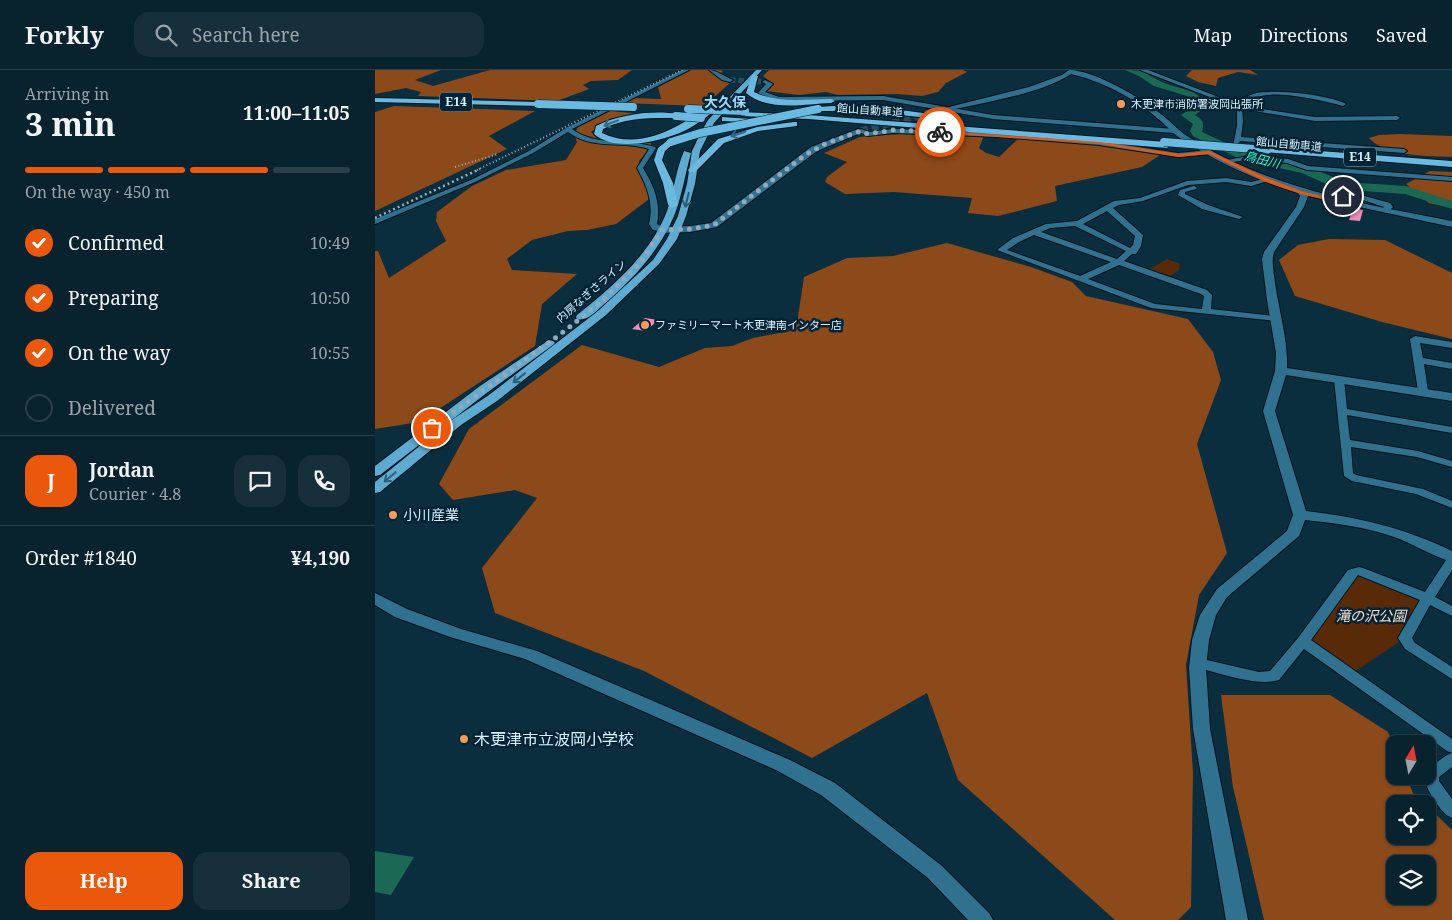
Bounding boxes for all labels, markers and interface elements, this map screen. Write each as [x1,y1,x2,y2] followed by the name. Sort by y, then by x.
[134,12,484,57] search box
[25,18,104,51] text: Forkly
[152,21,180,49] icon: search
[192,22,300,48] text: Search here
[1194,23,1232,47] text: Map
[1260,23,1348,47] text: Directions
[1376,23,1427,47] text: Saved
[25,83,109,105] text: Arriving in
[440,92,472,112] road number: E14
[704,92,746,111] district label: 大久保
[1131,96,1264,111] place label: 木更津市消防署波岡出張所
[1115,98,1127,110] marker: 木更津市消防署波岡出張所
[243,100,350,126] text: 11:00–11:05
[837,100,903,119] street label: 館山自動車道
[25,102,116,145] text: 3 min
[915,107,965,157] courier
[926,118,954,146] icon: bike
[604,119,619,128] one-way arrow
[731,130,746,139] one-way arrow
[1256,133,1323,154] street label: 館山自動車道
[1243,147,1284,173] water label: 鳥田川
[1344,147,1376,166] road number: E14
[1322,175,1364,217] pin
[25,181,170,203] text: On the way · 450 m
[1329,182,1357,210] icon: home
[682,191,691,207] one-way arrow
[25,229,53,257] icon: check
[68,230,164,256] text: Confirmed
[310,232,350,254] text: 10:49
[553,256,629,325] street label: 内房なぎさライン
[25,284,53,312] icon: check
[68,285,158,311] text: Preparing
[310,287,350,309] text: 10:50
[655,317,842,332] place label: ファミリーマート木更津南インター店
[639,319,651,331] marker: ファミリーマート木更津南インター店
[25,339,53,367] icon: check
[68,340,171,366] text: On the way
[310,342,350,364] text: 10:55
[512,372,525,383] one-way arrow
[68,395,156,421] text: Delivered
[411,407,453,449] pin
[418,414,446,442] icon: bag
[234,455,286,507] button: chat
[298,455,350,507] button: phone
[89,457,155,483] text: Jordan
[47,468,55,494] text: J
[383,471,396,482] one-way arrow
[89,483,181,505] text: Courier · 4.8
[403,505,459,524] place label: 小川産業
[387,509,399,521] marker: 小川産業
[25,545,137,571] text: Order #1840
[291,545,350,571] text: ¥4,190
[1336,606,1408,625] park label: 滝の沢公園
[474,728,634,750] place label: 木更津市立波岡小学校
[458,733,470,745] marker: 木更津市立波岡小学校
[1386,735,1436,785] north arrow
[1386,735,1436,905] map controls
[1386,795,1436,845] button: locate
[25,852,183,910] button: Help
[193,852,350,910] button: Share
[1386,855,1436,905] button: layers

